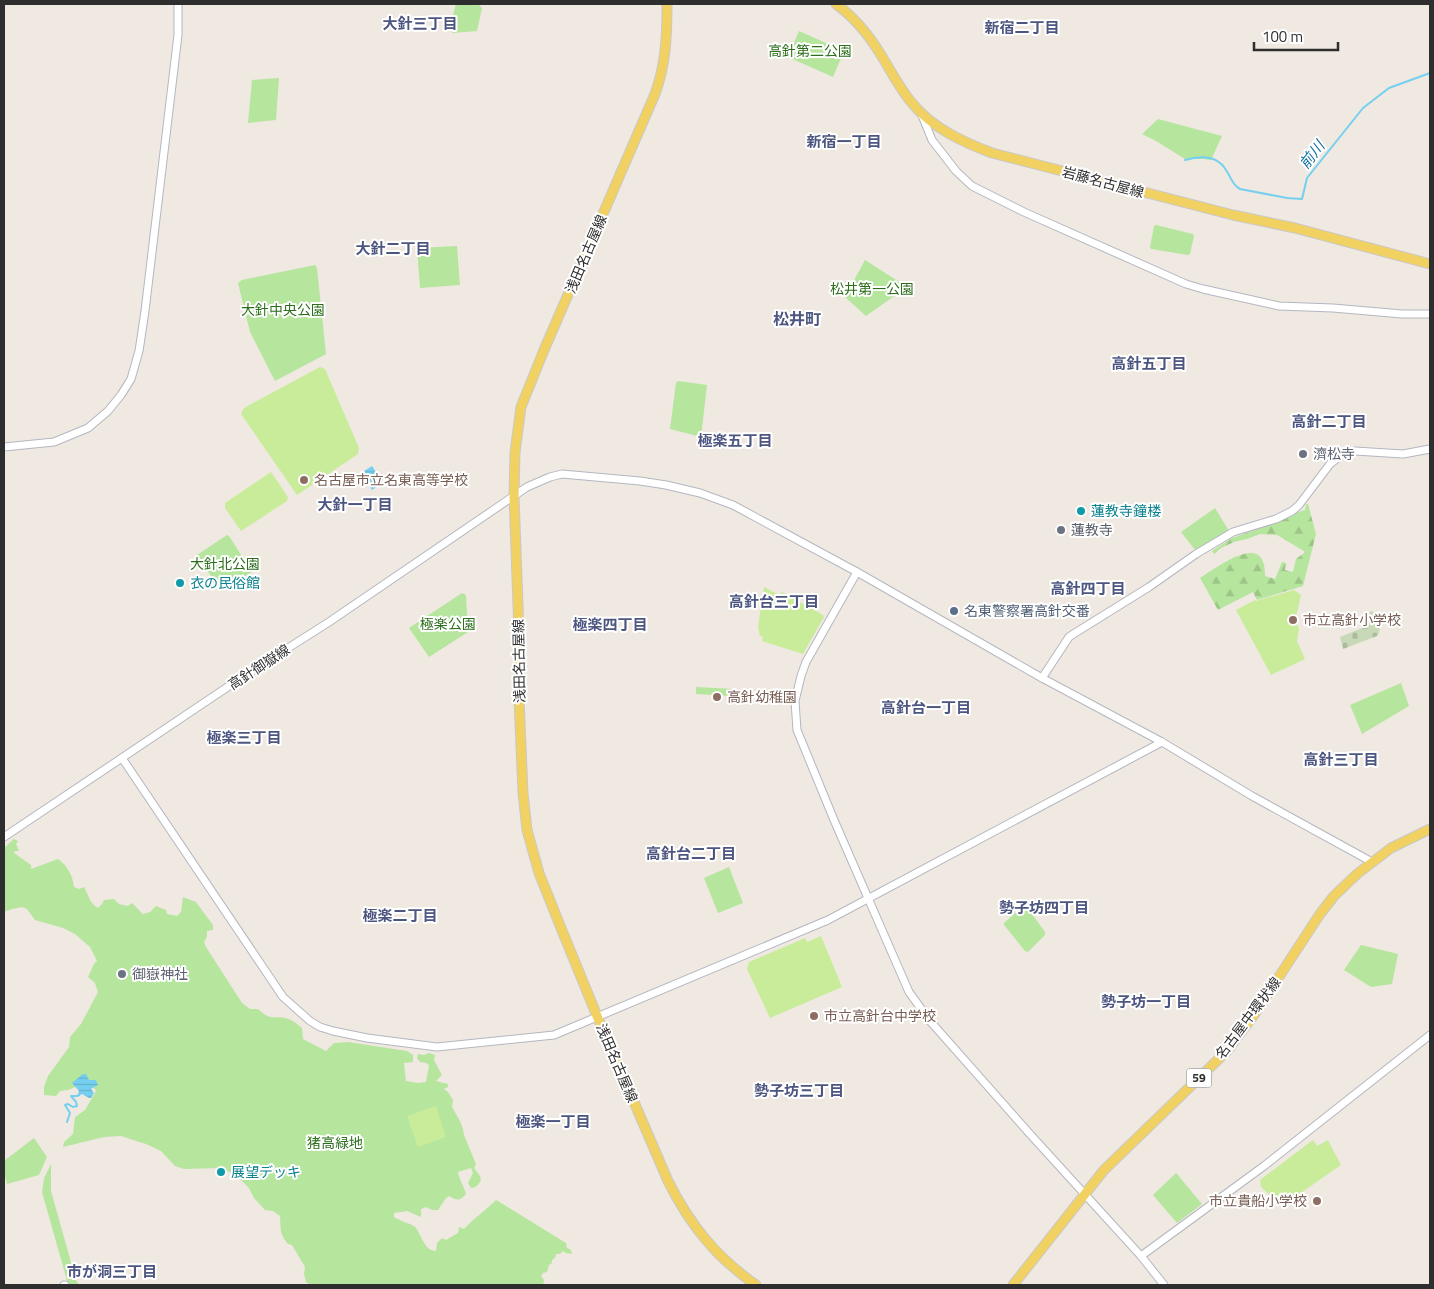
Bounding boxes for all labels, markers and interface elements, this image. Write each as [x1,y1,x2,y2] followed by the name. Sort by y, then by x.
[382,12,458,35] district label: 大針三丁目
[984,16,1060,39] district label: 新宿二丁目
[1254,20,1338,52] scale bar
[1262,25,1303,48] text: 100 m
[768,40,852,61] park label: 高針第二公園
[806,130,882,153] district label: 新宿一丁目
[1293,134,1331,174] water label: 前川
[1060,161,1146,203] street label: 岩藤名古屋線
[559,211,612,297] street label: 浅田名古屋線
[355,237,431,260] district label: 大針二丁目
[830,278,914,299] park label: 松井第一公園
[241,299,325,320] park label: 大針中央公園
[773,307,821,331] district label: 松井町
[1111,352,1187,375] district label: 高針五丁目
[1291,410,1367,433] district label: 高針二丁目
[697,429,773,452] district label: 極楽五丁目
[1313,443,1355,464] place label: 濟松寺
[1297,448,1309,460] marker: 濟松寺
[314,469,468,490] place label: 名古屋市立名東高等学校
[298,474,310,486] marker: 名古屋市立名東高等学校
[317,493,393,516] district label: 大針一丁目
[1091,500,1162,521] place label: 蓮教寺鐘楼
[1075,505,1087,517] marker: 蓮教寺鐘楼
[1071,519,1113,540] place label: 蓮教寺
[1055,524,1067,536] marker: 蓮教寺
[190,553,260,574] park label: 大針北公園
[190,572,260,593] place label: 衣の民俗館
[174,577,186,589] marker: 衣の民俗館
[1050,577,1126,600] district label: 高針四丁目
[729,590,819,613] district label: 高針台三丁目
[964,600,1090,621] place label: 名東警察署高針交番
[948,605,960,617] marker: 名東警察署高針交番
[1303,609,1401,630] place label: 市立高針小学校
[420,613,476,634] park label: 極楽公園
[572,613,648,636] district label: 極楽四丁目
[1287,614,1299,626] marker: 市立高針小学校
[507,619,530,703] street label: 浅田名古屋線
[224,639,294,694] street label: 高針御嶽線
[727,686,797,707] place label: 高針幼稚園
[711,691,723,703] marker: 高針幼稚園
[881,696,971,719] district label: 高針台一丁目
[206,726,282,749] district label: 極楽三丁目
[1303,748,1379,771] district label: 高針三丁目
[646,842,736,865] district label: 高針台二丁目
[999,896,1089,919] district label: 勢子坊四丁目
[362,904,438,927] district label: 極楽二丁目
[132,963,188,984] place label: 御嶽神社
[116,968,128,980] marker: 御嶽神社
[1210,972,1285,1063] street label: 名古屋中環状線
[1101,990,1191,1013] district label: 勢子坊一丁目
[824,1005,936,1026] place label: 市立高針台中学校
[808,1010,820,1022] marker: 市立高針台中学校
[591,1020,644,1106] street label: 浅田名古屋線
[1186,1068,1212,1088] road number: 59
[754,1079,844,1102] district label: 勢子坊三丁目
[515,1110,591,1133] district label: 極楽一丁目
[307,1132,363,1153] park label: 猪高緑地
[231,1161,301,1182] place label: 展望デッキ
[215,1166,227,1178] marker: 展望デッキ
[1209,1190,1307,1211] place label: 市立貴船小学校
[1311,1195,1323,1207] marker: 市立貴船小学校
[67,1260,157,1283] district label: 市が洞三丁目

